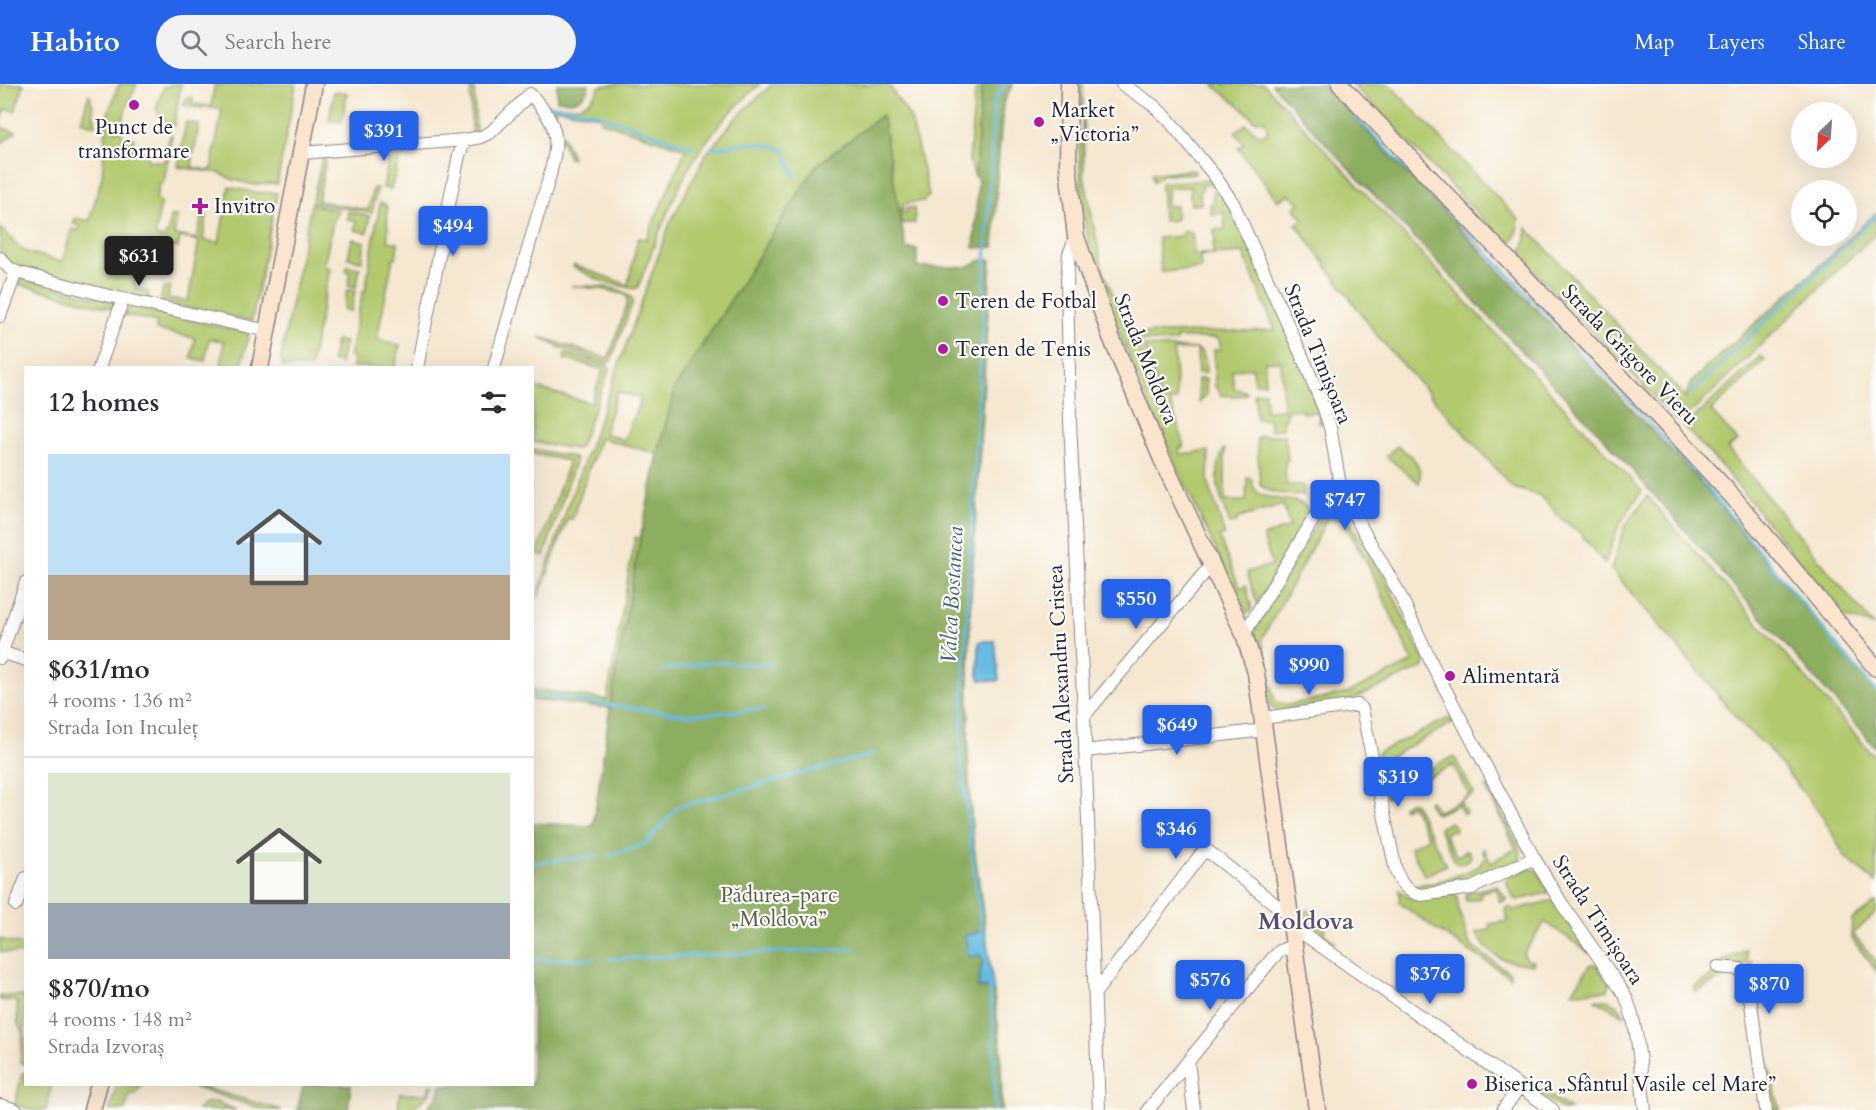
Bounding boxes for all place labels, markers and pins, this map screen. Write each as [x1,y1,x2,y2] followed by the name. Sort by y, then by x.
[1051,96,1139,149] place label: Market „Victoria”
[127,98,141,112] marker: Punct de transformare
[348,111,420,162] pin: $391
[78,113,190,166] place label: Punct de transformare
[1032,115,1046,129] marker: Market „Victoria”
[214,192,275,221] place label: Invitro
[191,197,209,215] marker: Invitro
[417,206,489,257] pin: $494
[103,236,175,287] pin: $631
[955,287,1097,316] place label: Teren de Fotbal
[936,294,950,308] marker: Teren de Fotbal
[955,335,1091,364] place label: Teren de Tenis
[936,342,950,356] marker: Teren de Tenis
[1309,480,1381,531] pin: $747
[1100,579,1172,630] pin: $550
[1273,645,1345,696] pin: $990
[1462,662,1560,691] place label: Alimentară
[1443,669,1457,683] marker: Alimentară
[1141,705,1213,756] pin: $649
[1362,757,1434,808] pin: $319
[1140,809,1212,860] pin: $346
[1394,954,1466,1005] pin: $376
[1174,960,1246,1011] pin: $576
[1733,964,1805,1015] pin: $870
[1484,1070,1776,1099] place label: Biserica „Sfântul Vasile cel Mare”
[1465,1077,1479,1091] marker: Biserica „Sfântul Vasile cel Mare”

